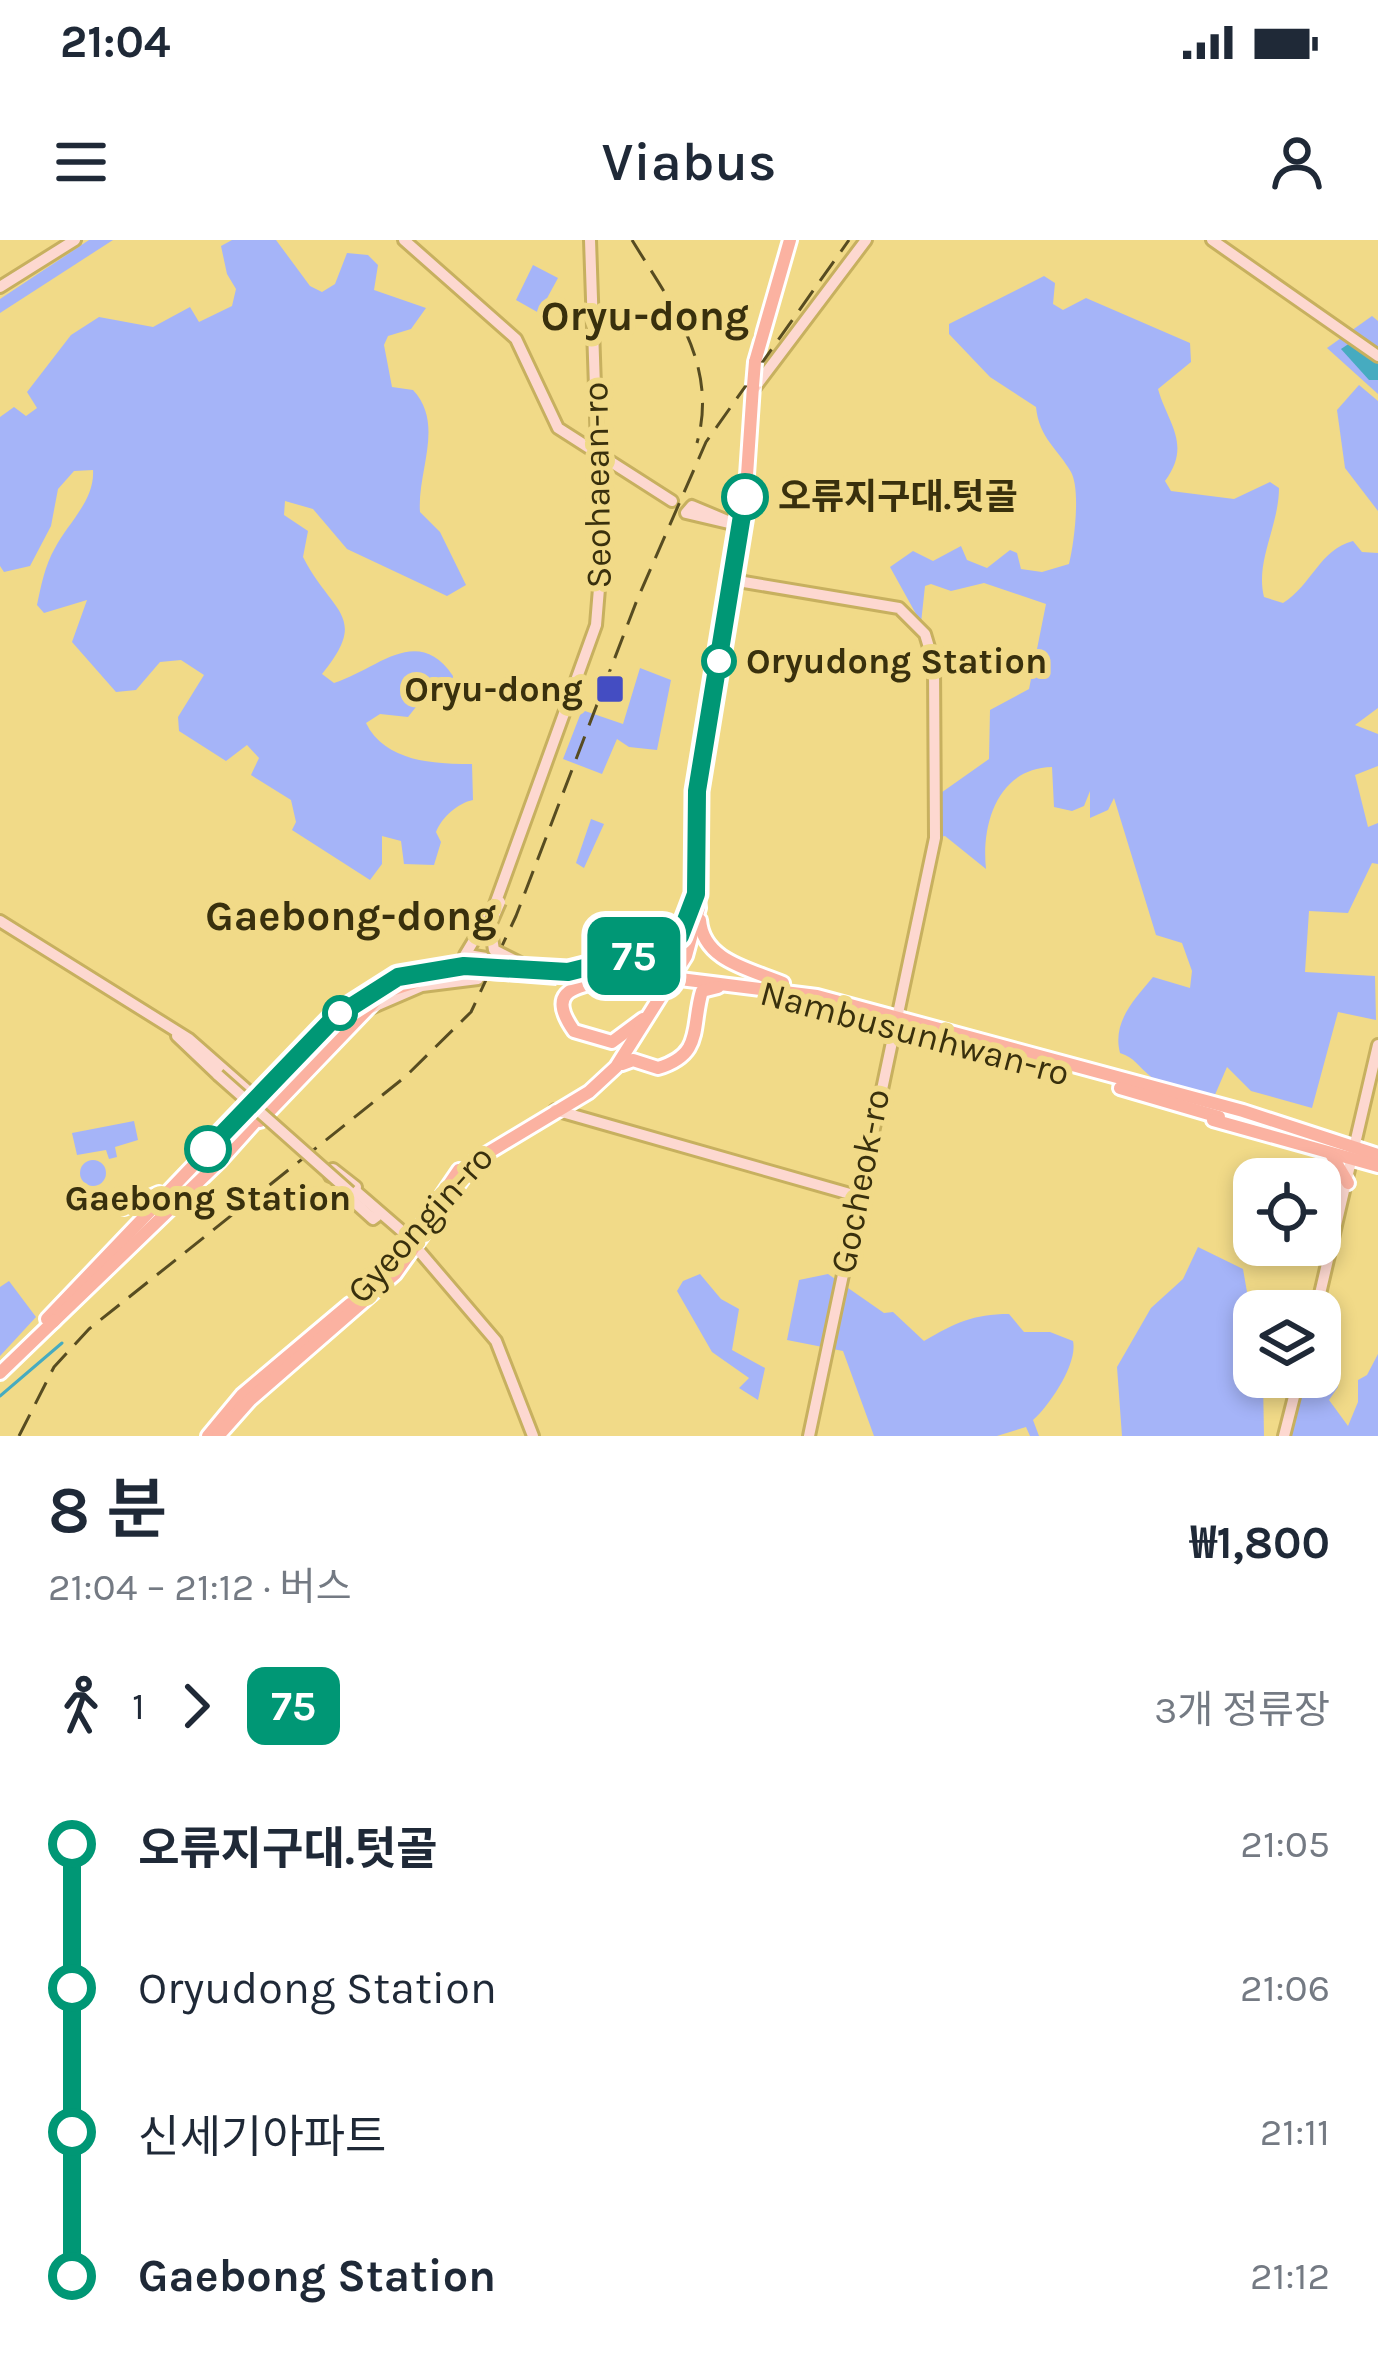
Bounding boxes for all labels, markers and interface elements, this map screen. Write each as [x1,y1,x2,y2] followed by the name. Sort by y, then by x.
[60,16,171,68] text: 21:04
[48,129,114,195] icon: menu
[1264,129,1330,195] icon: person
[601,130,777,194] text: Viabus
[541,291,749,341] district label: Oryu-dong
[574,381,620,589] street label: Seohaean-ro
[723,475,767,519] marker: 오류지구대.텃골
[778,476,1018,518] place label: 오류지구대.텃골
[746,640,1047,683] place label: Oryudong Station
[703,645,735,677] marker: Oryudong Station
[404,668,583,711] place label: Oryu-dong
[594,673,626,705] marker: Oryu-dong
[205,891,497,941] district label: Gaebong-dong
[580,917,688,995] line badge: 75
[611,931,657,981] text: 75
[756,972,1074,1094] street label: Nambusunhwan-ro
[324,997,356,1029] unlabelled marker
[822,1085,898,1277] street label: Gocheok-ro
[186,1127,230,1171] marker: Gaebong Station
[338,1136,502,1312] street label: Gyeongin-ro
[1233,1158,1341,1398] map controls
[1233,1158,1341,1266] button: locate
[65,1177,351,1220] place label: Gaebong Station
[1233,1290,1341,1398] button: layers
[48,1471,167,1549] text: 8 분
[1190,1517,1330,1569] text: ₩1,800
[48,1564,352,1610] text: 21:04 – 21:12 · 버스
[48,1673,114,1739] icon: walk
[163,1673,229,1739] icon: forward
[271,1681,316,1731] text: 75
[132,1683,145,1729] text: 1
[1154,1687,1330,1733] text: 3개 정류장
[1240,1821,1330,1867] text: 21:05
[138,1823,437,1875] text: 오류지구대.텃골
[138,1962,497,2014] text: Oryudong Station
[1240,1965,1330,2011] text: 21:06
[1260,2109,1330,2155] text: 21:11
[138,2111,386,2163] text: 신세기아파트
[138,2250,496,2302] text: Gaebong Station
[1250,2253,1330,2299] text: 21:12

